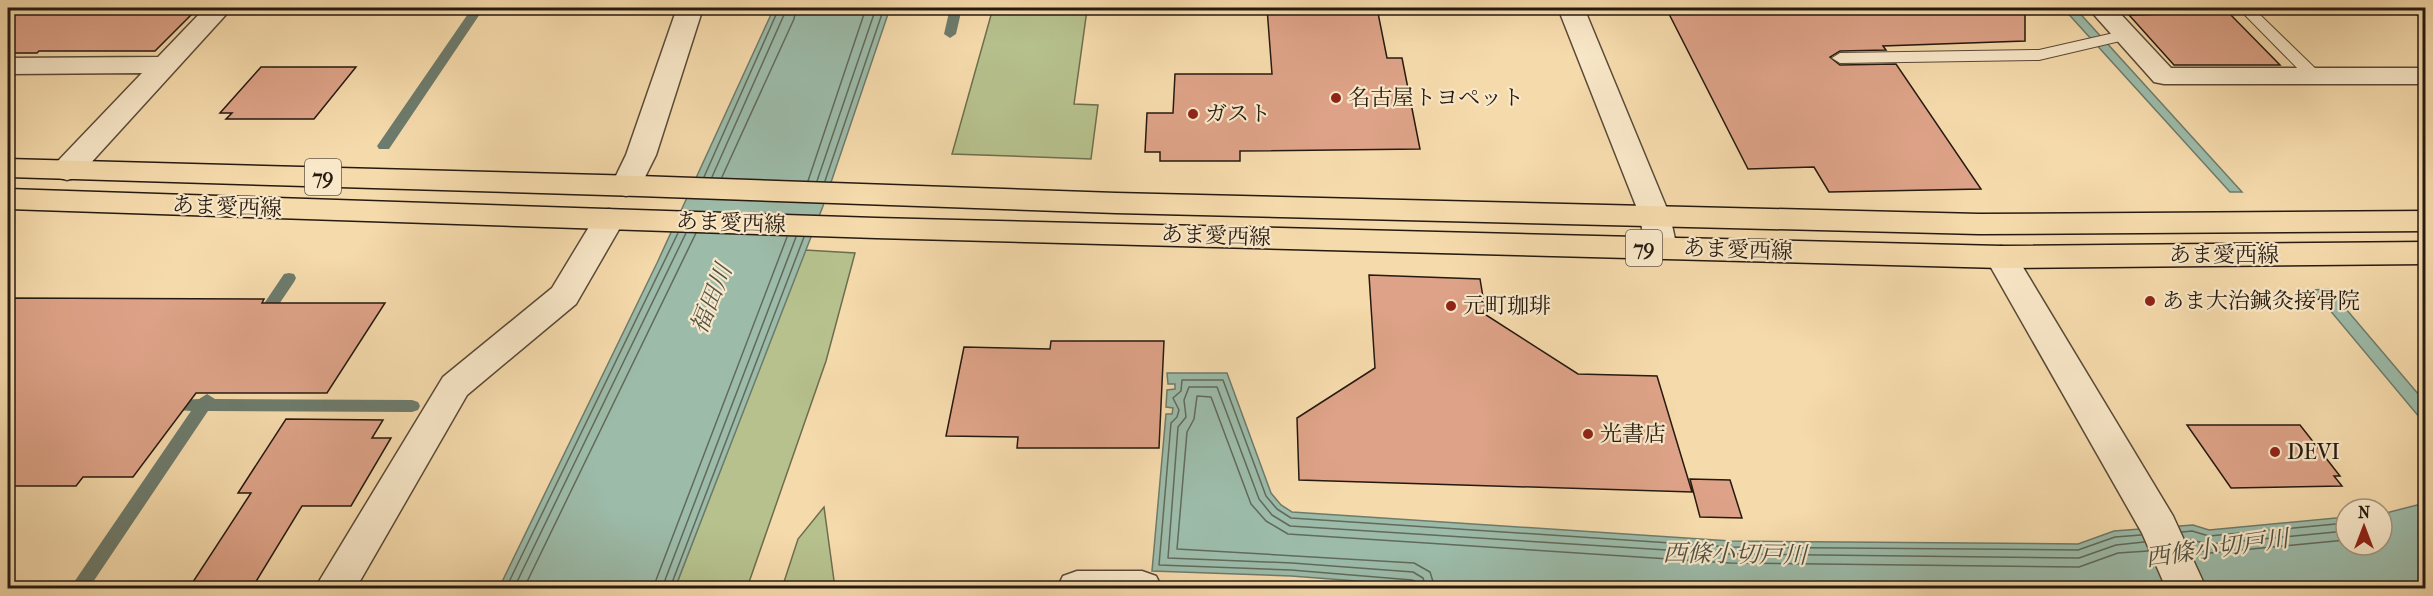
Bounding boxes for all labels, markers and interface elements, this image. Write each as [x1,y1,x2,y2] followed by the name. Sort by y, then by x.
[1348,85,1524,111] place label: 名古屋トヨペット
[1329,91,1343,105] marker: 名古屋トヨペット
[1205,101,1271,127] place label: ガスト
[1186,107,1200,121] marker: ガスト
[305,159,341,195] road number: 79
[172,192,282,222] street label: あま愛西線
[676,208,786,238] street label: あま愛西線
[1161,221,1271,251] street label: あま愛西線
[1626,230,1662,266] road number: 79
[1683,235,1793,265] street label: あま愛西線
[2169,242,2279,268] street label: あま愛西線
[685,258,739,338] water label: 福田川
[2162,288,2360,314] place label: あま大治鍼灸接骨院
[1463,293,1551,319] place label: 元町珈琲
[2143,294,2157,308] marker: あま大治鍼灸接骨院
[1444,299,1458,313] marker: 元町珈琲
[1600,421,1666,447] place label: 光書店
[1581,427,1595,441] marker: 光書店
[2287,439,2340,465] place label: DEVI
[2268,445,2282,459] marker: DEVI
[2334,497,2394,557] north arrow
[2358,503,2371,522] text: N
[2144,524,2293,572] water label: 西條小切戸川
[1663,539,1810,569] water label: 西條小切戸川

